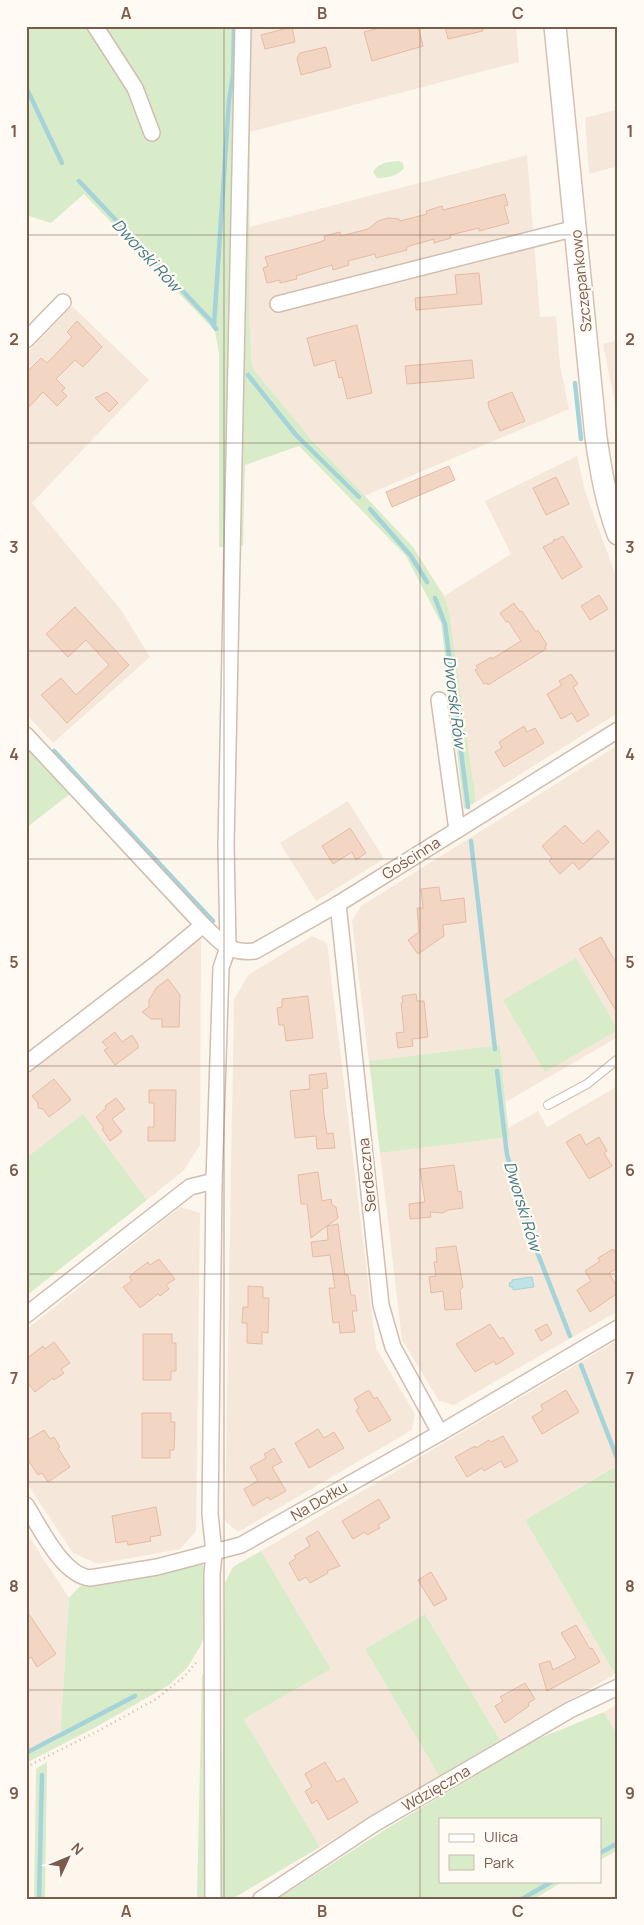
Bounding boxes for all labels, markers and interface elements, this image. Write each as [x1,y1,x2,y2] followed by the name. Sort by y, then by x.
[121,2,132,24] text: A
[317,2,327,24] text: B
[512,2,524,24] text: C
[10,120,18,142] text: 1
[626,120,634,142] text: 1
[107,214,188,298] water label: Dworski Rów
[565,229,597,333] street label: Szczepankowo
[9,328,19,350] text: 2
[625,328,635,350] text: 2
[9,536,19,558] text: 3
[625,536,635,558] text: 3
[438,655,472,752] water label: Dworski Rów
[9,743,19,765] text: 4
[625,743,635,765] text: 4
[378,832,444,884] street label: Gościnna
[9,951,19,973] text: 5
[625,951,635,973] text: 5
[353,1137,381,1213] street label: Serdeczna
[9,1159,19,1181] text: 6
[499,1159,548,1256] water label: Dworski Rów
[625,1159,635,1181] text: 6
[10,1367,18,1389] text: 7
[626,1367,634,1389] text: 7
[287,1476,351,1526] street label: Na Dołku
[9,1575,19,1597] text: 8
[625,1575,635,1597] text: 8
[398,1760,474,1816] street label: Wdzięczna
[9,1782,19,1804] text: 9
[625,1782,635,1804] text: 9
[439,1818,602,1882] legend
[484,1826,518,1847] text: Ulica
[42,1832,92,1882] north arrow
[67,1838,88,1859] text: N
[484,1852,514,1873] text: Park
[121,1900,132,1922] text: A
[317,1900,327,1922] text: B
[512,1900,524,1922] text: C

